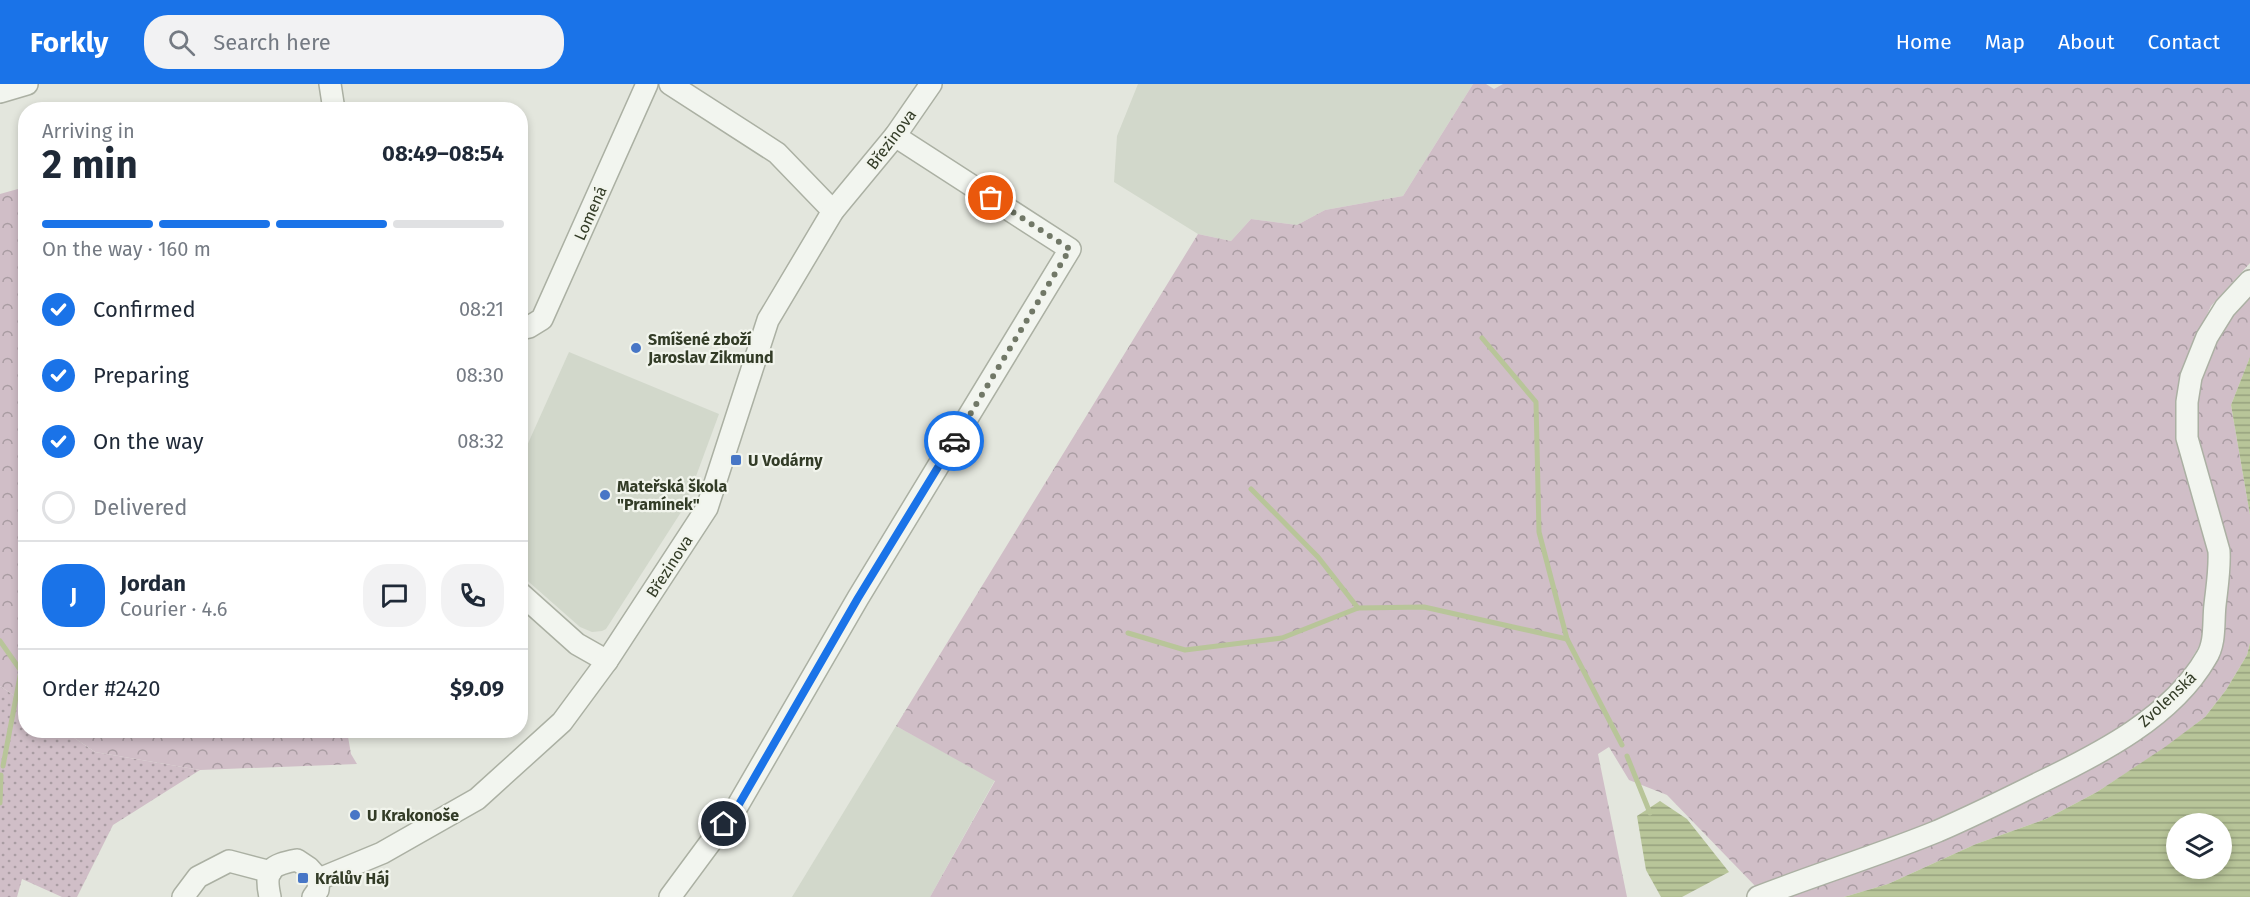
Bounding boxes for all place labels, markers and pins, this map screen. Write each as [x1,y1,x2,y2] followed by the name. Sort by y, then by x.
[965,172,1016,223] pin
[647,330,774,367] place label: Smíšené zboží Jaroslav Zikmund
[629,341,643,355] marker: Smíšené zboží Jaroslav Zikmund
[748,451,823,470] place label: U Vodárny
[729,453,743,467] marker: U Vodárny
[617,477,728,514] place label: Mateřská škola "Pramínek"
[598,488,612,502] marker: Mateřská škola "Pramínek"
[698,798,749,849] pin
[367,806,459,825] place label: U Krakonoše
[348,808,362,822] marker: U Krakonoše
[315,869,389,888] place label: Králův Háj
[296,871,310,885] marker: Králův Háj

